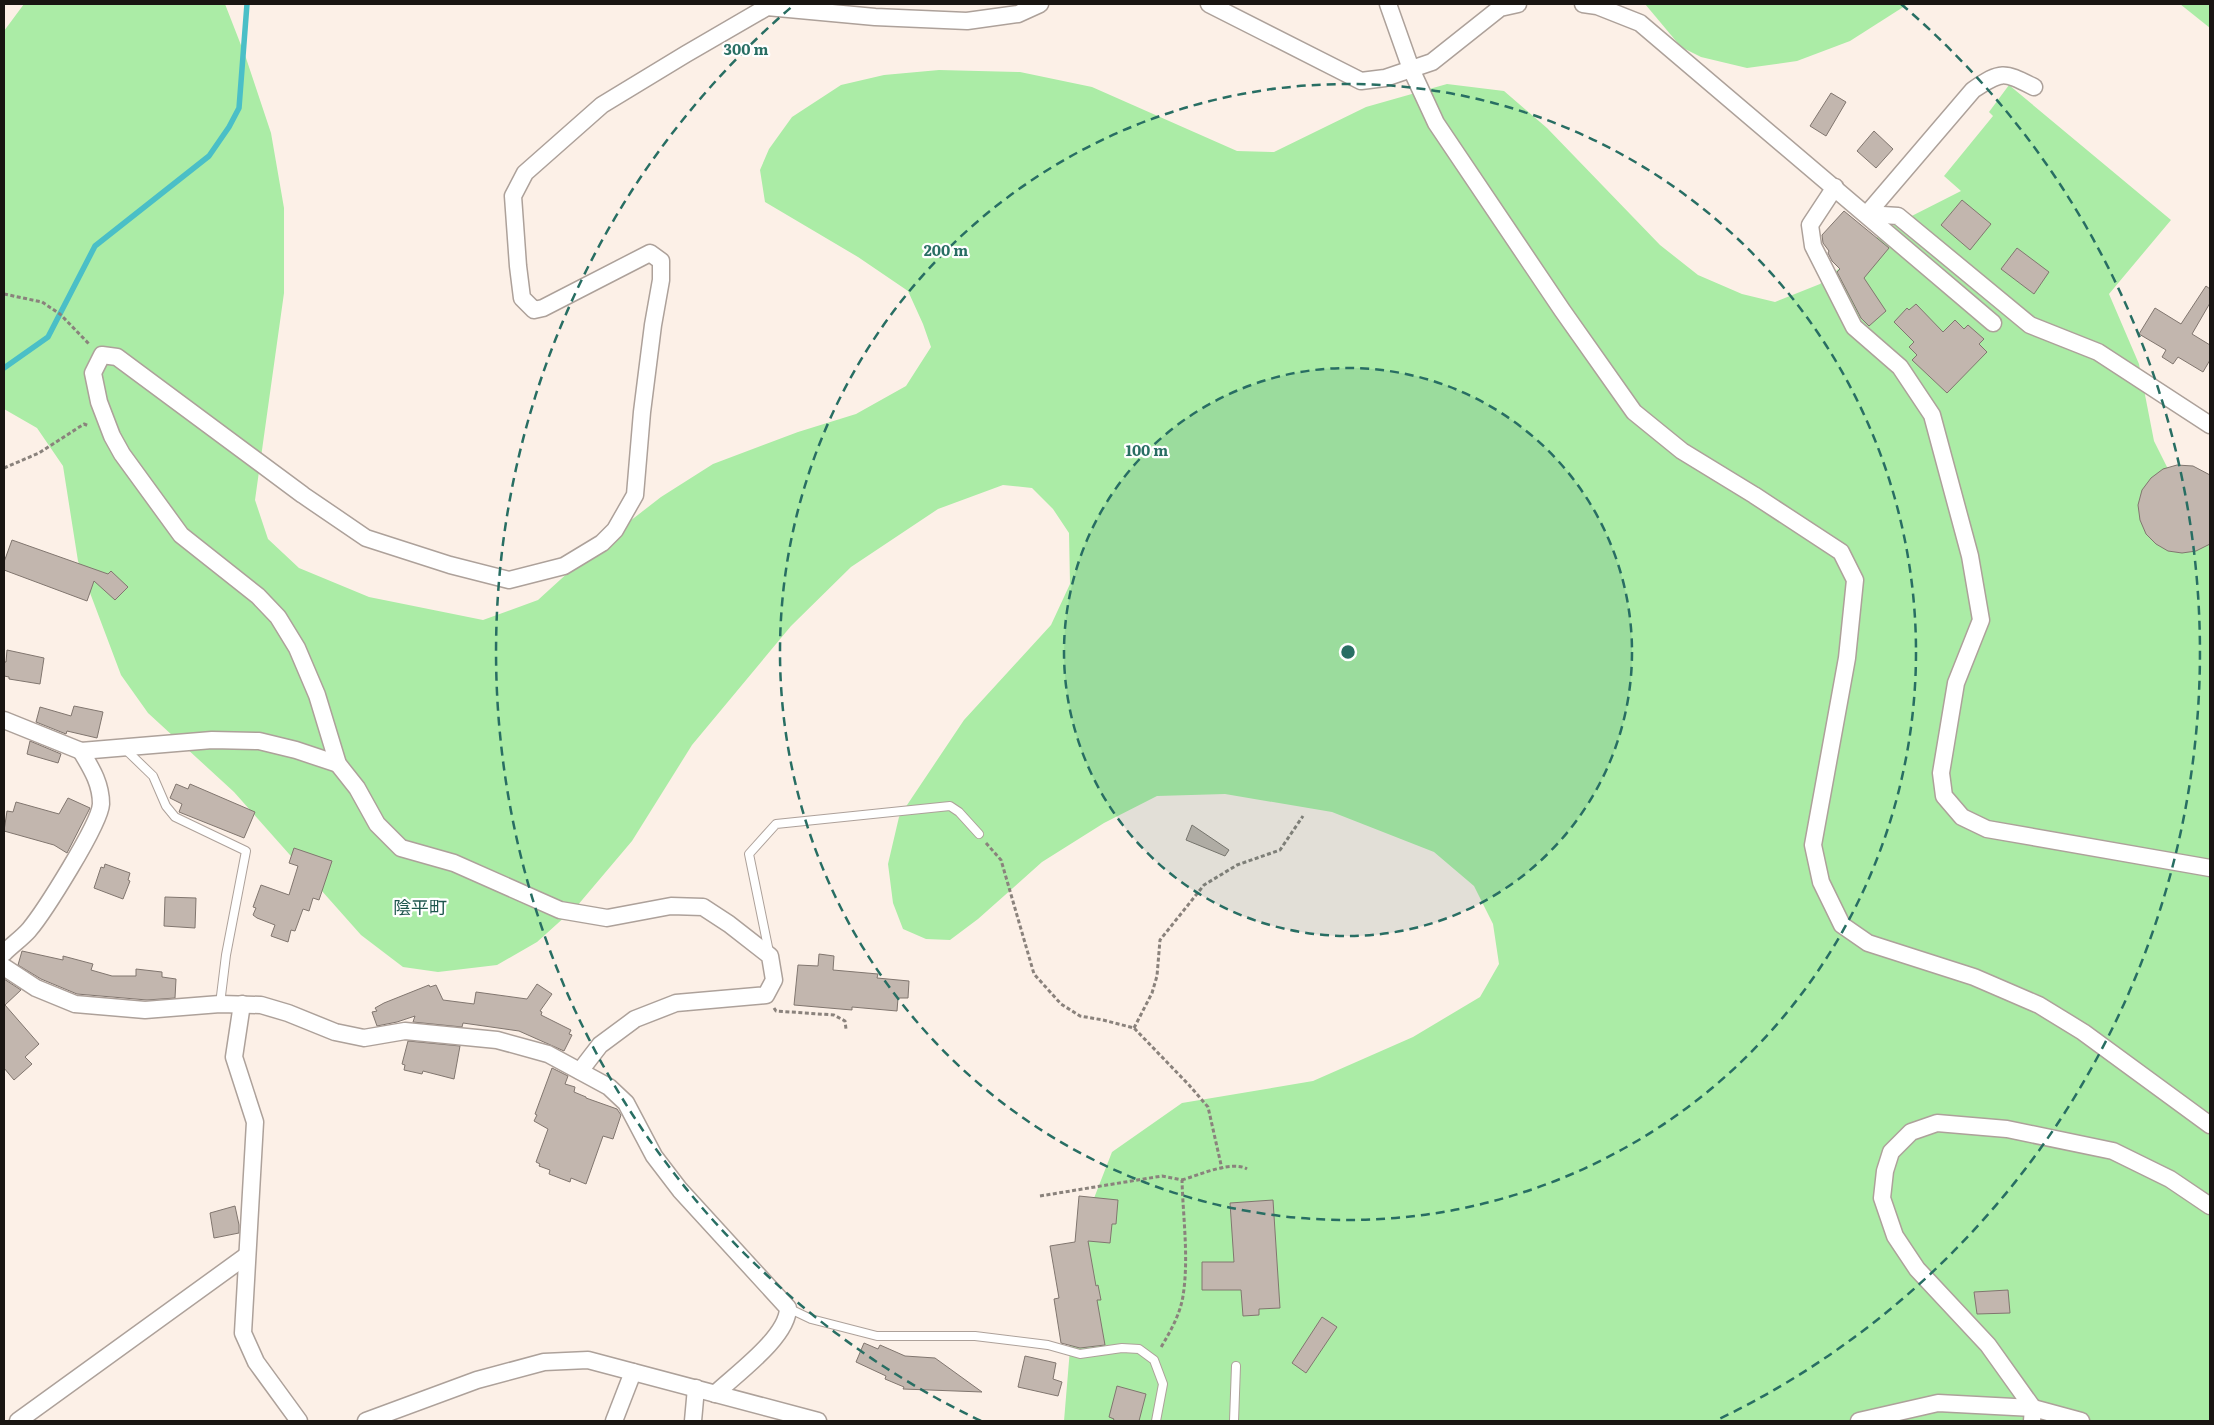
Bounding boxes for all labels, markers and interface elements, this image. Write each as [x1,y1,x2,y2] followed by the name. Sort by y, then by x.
[724,37,768,60] text: 300 m
[924,238,968,261] text: 200 m
[1126,438,1168,461] text: 100 m
[1339,643,1357,661] centre of rings
[393,893,447,920] district label: 陰平町

